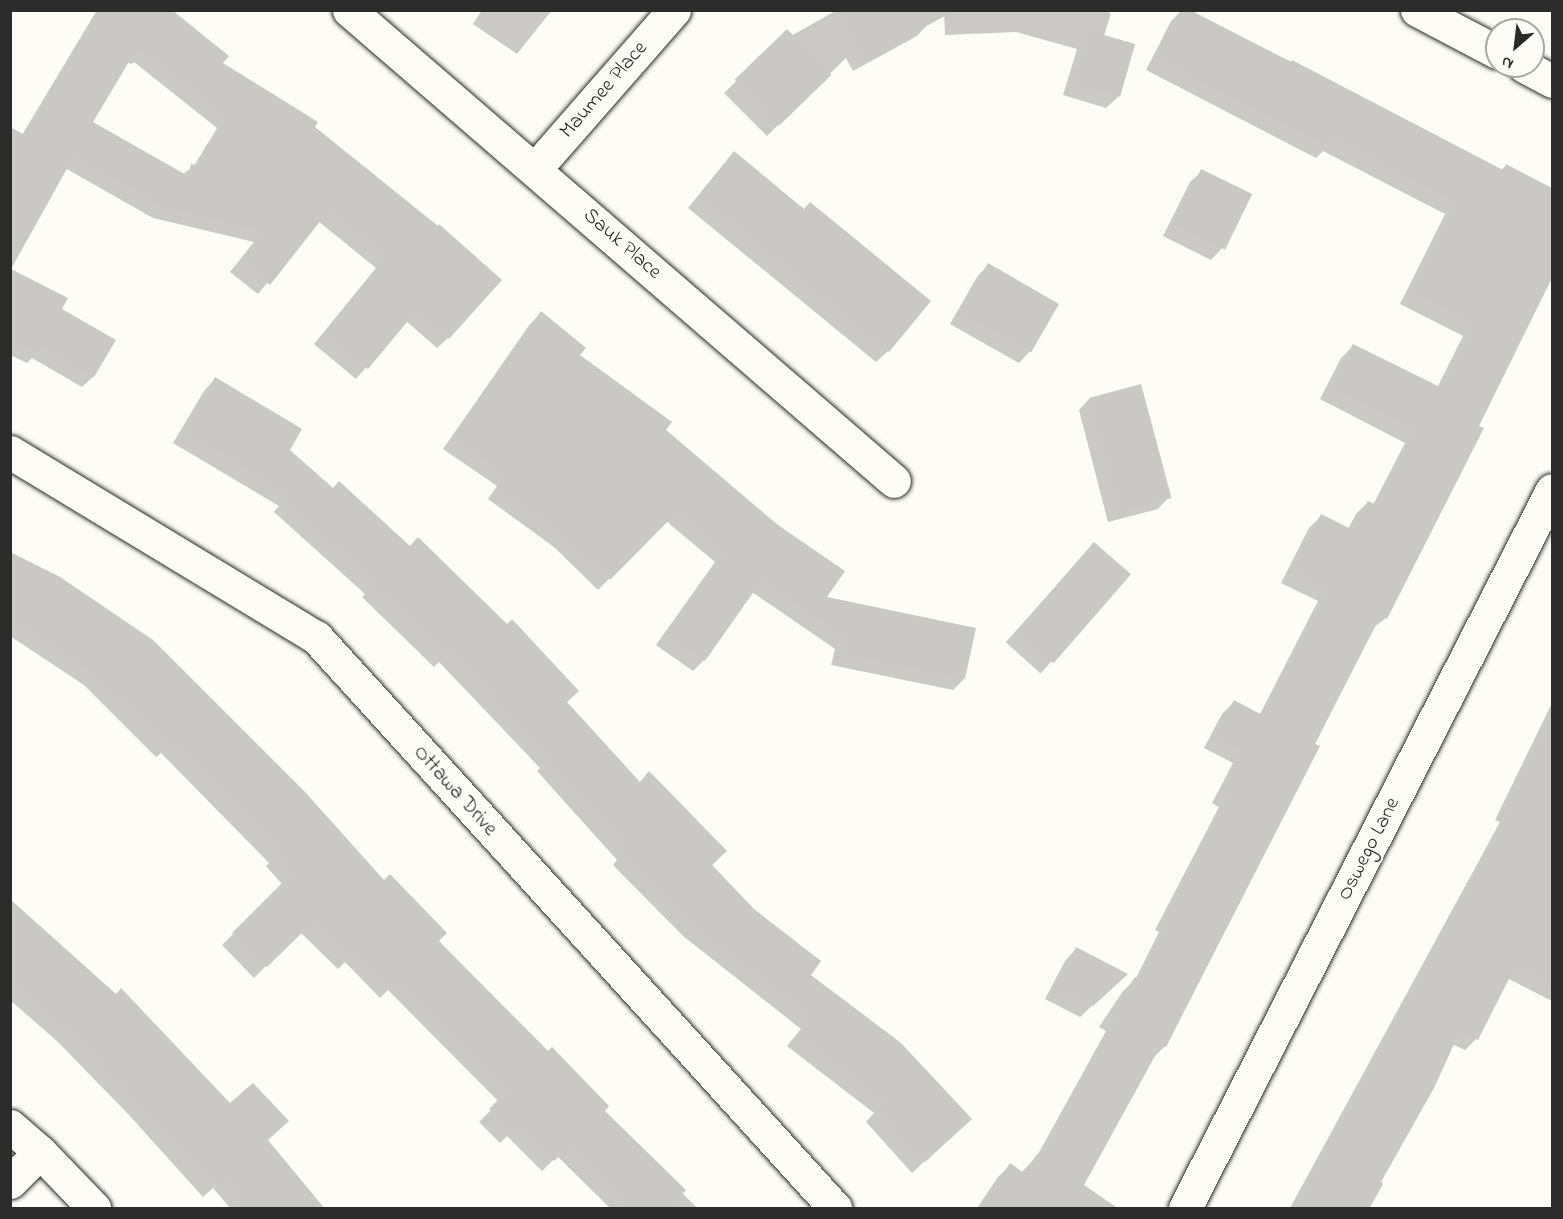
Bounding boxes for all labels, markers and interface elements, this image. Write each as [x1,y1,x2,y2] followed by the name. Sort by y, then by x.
[1485,18,1545,78] north arrow
[555,36,653,144] street label: Maumee Place
[1497,49,1518,75] text: N
[578,203,666,285] street label: Sauk Place
[408,740,502,842] street label: Ottawa Drive
[1332,793,1406,905] street label: Oswego Lane

